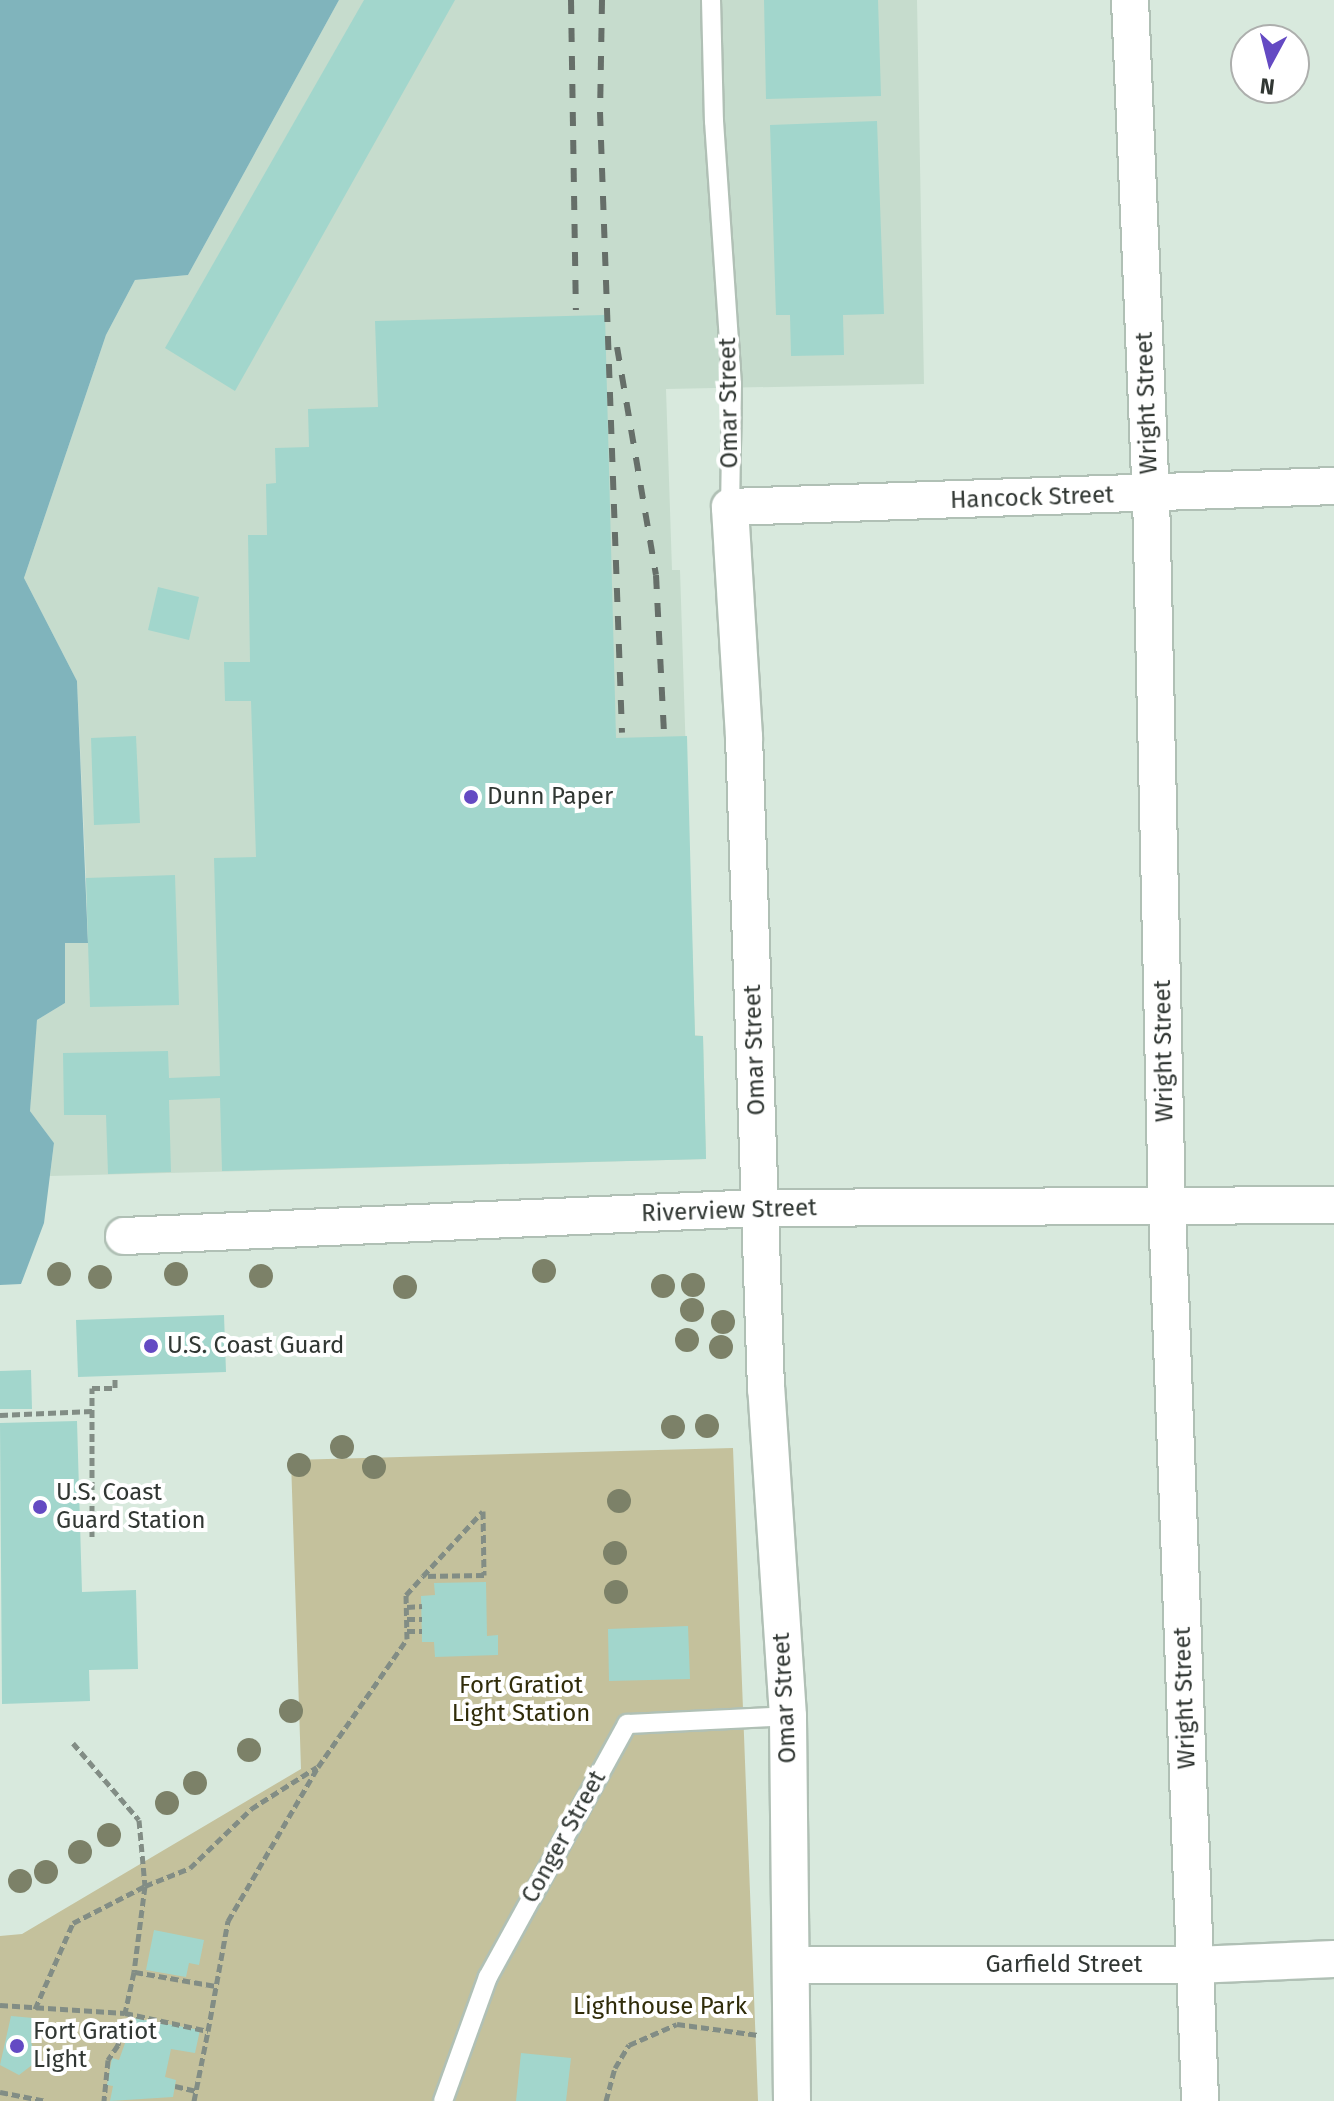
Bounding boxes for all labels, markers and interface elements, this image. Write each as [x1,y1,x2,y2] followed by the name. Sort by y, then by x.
[1230,24,1310,104] north arrow
[1258,72,1276,101] text: N
[1130,331,1164,475] street label: Wright Street
[713,337,745,469] street label: Omar Street
[950,481,1114,515] street label: Hancock Street
[487,783,613,811] place label: Dunn Paper
[462,788,480,806] marker: Dunn Paper
[1148,980,1180,1122] street label: Wright Street
[738,984,772,1116] street label: Omar Street
[641,1194,817,1228] street label: Riverview Street
[167,1332,344,1360] place label: U.S. Coast Guard
[142,1337,160,1355] marker: U.S. Coast Guard
[56,1479,206,1535] place label: U.S. Coast Guard Station
[31,1498,49,1516] marker: U.S. Coast Guard Station
[1168,1626,1202,1770] street label: Wright Street
[767,1632,803,1764] street label: Omar Street
[452,1672,590,1728] park label: Fort Gratiot Light Station
[516,1766,612,1908] street label: Conger Street
[985,1951,1143,1979] street label: Garfield Street
[573,1993,747,2021] park label: Lighthouse Park
[33,2018,157,2074] place label: Fort Gratiot Light
[8,2037,26,2055] marker: Fort Gratiot Light

